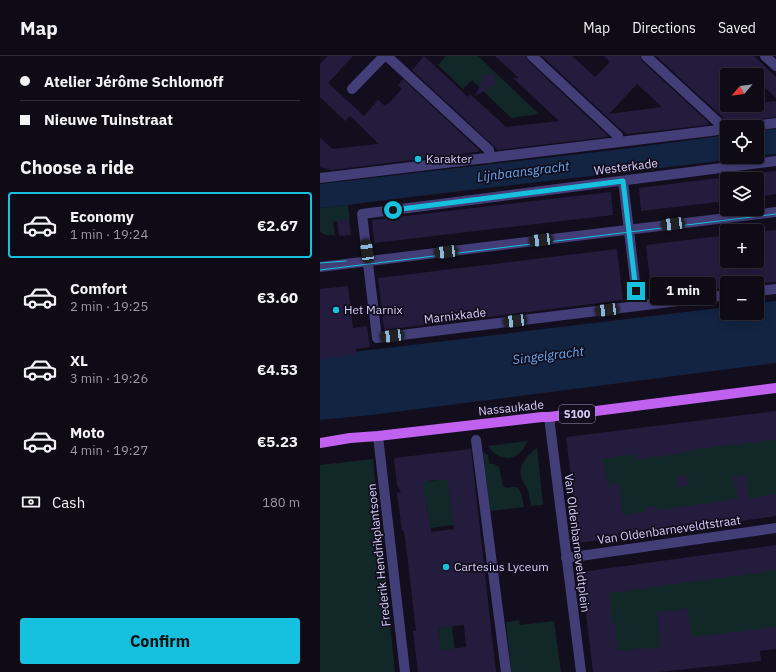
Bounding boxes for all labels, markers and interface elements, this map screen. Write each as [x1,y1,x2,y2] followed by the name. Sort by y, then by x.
[20,16,58,40] text: Map
[583,19,610,37] text: Map
[632,19,696,37] text: Directions
[718,19,756,37] text: Saved
[720,68,764,112] north arrow
[720,68,764,320] map controls
[44,72,223,91] text: Atelier Jérôme Schlomoff
[44,110,173,129] text: Nieuwe Tuinstraat
[720,120,764,164] button: locate
[426,151,473,166] place label: Karakter
[413,154,423,164] marker: Karakter
[593,155,659,178] street label: Westerkade
[20,156,134,179] text: Choose a ride
[476,157,571,186] water label: Lijnbaansgracht
[720,172,764,216] button: layers
[384,201,402,219] route start
[22,207,58,243] icon: car
[70,207,134,226] text: Economy
[257,216,298,235] text: €2.67
[660,217,686,231] car
[720,224,764,268] button: +
[70,226,148,243] text: 1 min · 19:24
[528,233,554,247] car
[359,238,375,264] car
[433,245,459,259] car
[720,276,764,320] button: −
[650,277,716,305] callout: 1 min
[22,279,58,315] icon: car
[70,279,127,298] text: Comfort
[627,282,645,300] route end
[666,282,700,299] text: 1 min
[257,288,298,307] text: €3.60
[70,298,148,315] text: 2 min · 19:25
[344,302,403,317] place label: Het Marnix
[594,303,620,317] car
[423,304,487,327] street label: Marnixkade
[331,305,341,315] marker: Het Marnix
[502,314,528,328] car
[379,329,405,343] car
[511,343,585,368] water label: Singelgracht
[22,351,58,387] icon: car
[70,351,88,370] text: XL
[257,360,298,379] text: €4.53
[70,370,148,387] text: 3 min · 19:26
[477,397,545,418] street label: Nassaukade
[559,405,595,423] road number: S100
[22,423,58,459] icon: car
[70,423,105,442] text: Moto
[257,432,298,451] text: €5.23
[70,442,148,459] text: 4 min · 19:27
[562,473,593,613] street label: Van Oldenbarneveldtplein
[364,483,393,627] street label: Frederik Hendrikplantsoen
[20,491,42,513] icon: cash
[52,493,85,512] text: Cash
[262,494,300,511] text: 180 m
[596,512,741,547] street label: Van Oldenbarneveldtstraat
[454,559,549,574] place label: Cartesius Lyceum
[441,562,451,572] marker: Cartesius Lyceum
[20,618,300,664] button: Confirm

